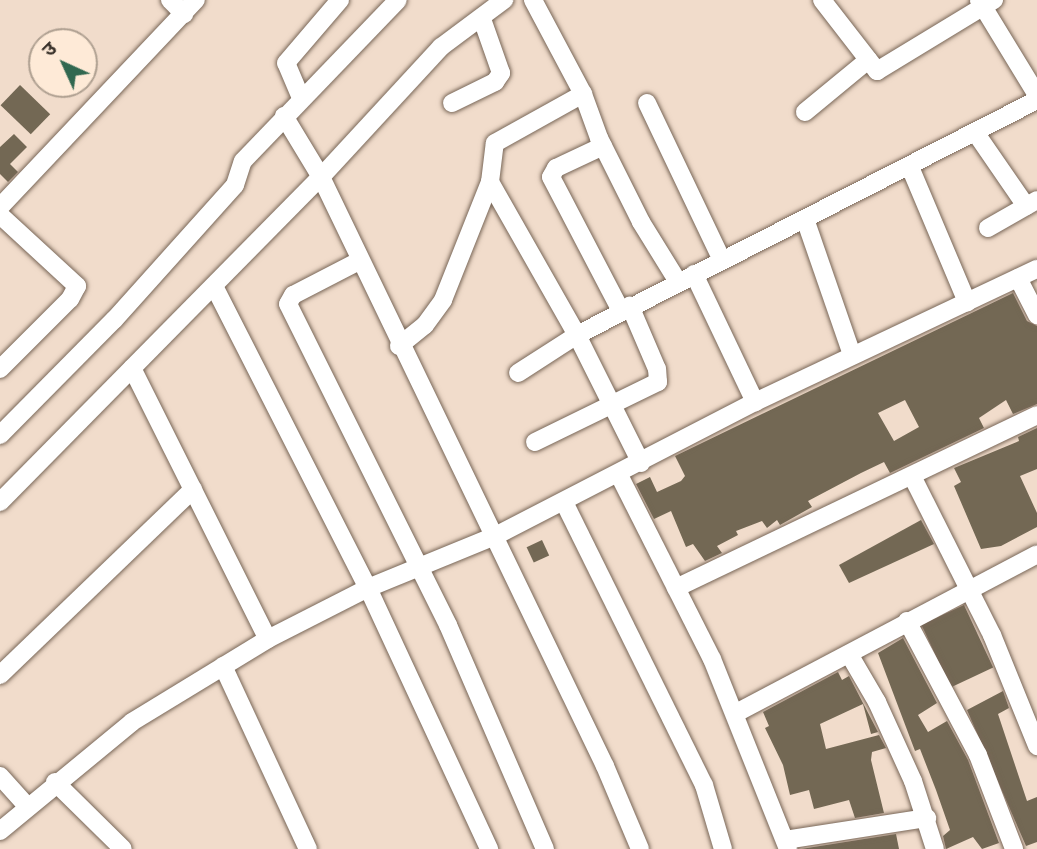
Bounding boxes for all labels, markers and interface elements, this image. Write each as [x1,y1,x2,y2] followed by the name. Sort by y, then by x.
[28,28,98,98] north arrow
[37,37,61,61] text: उ

